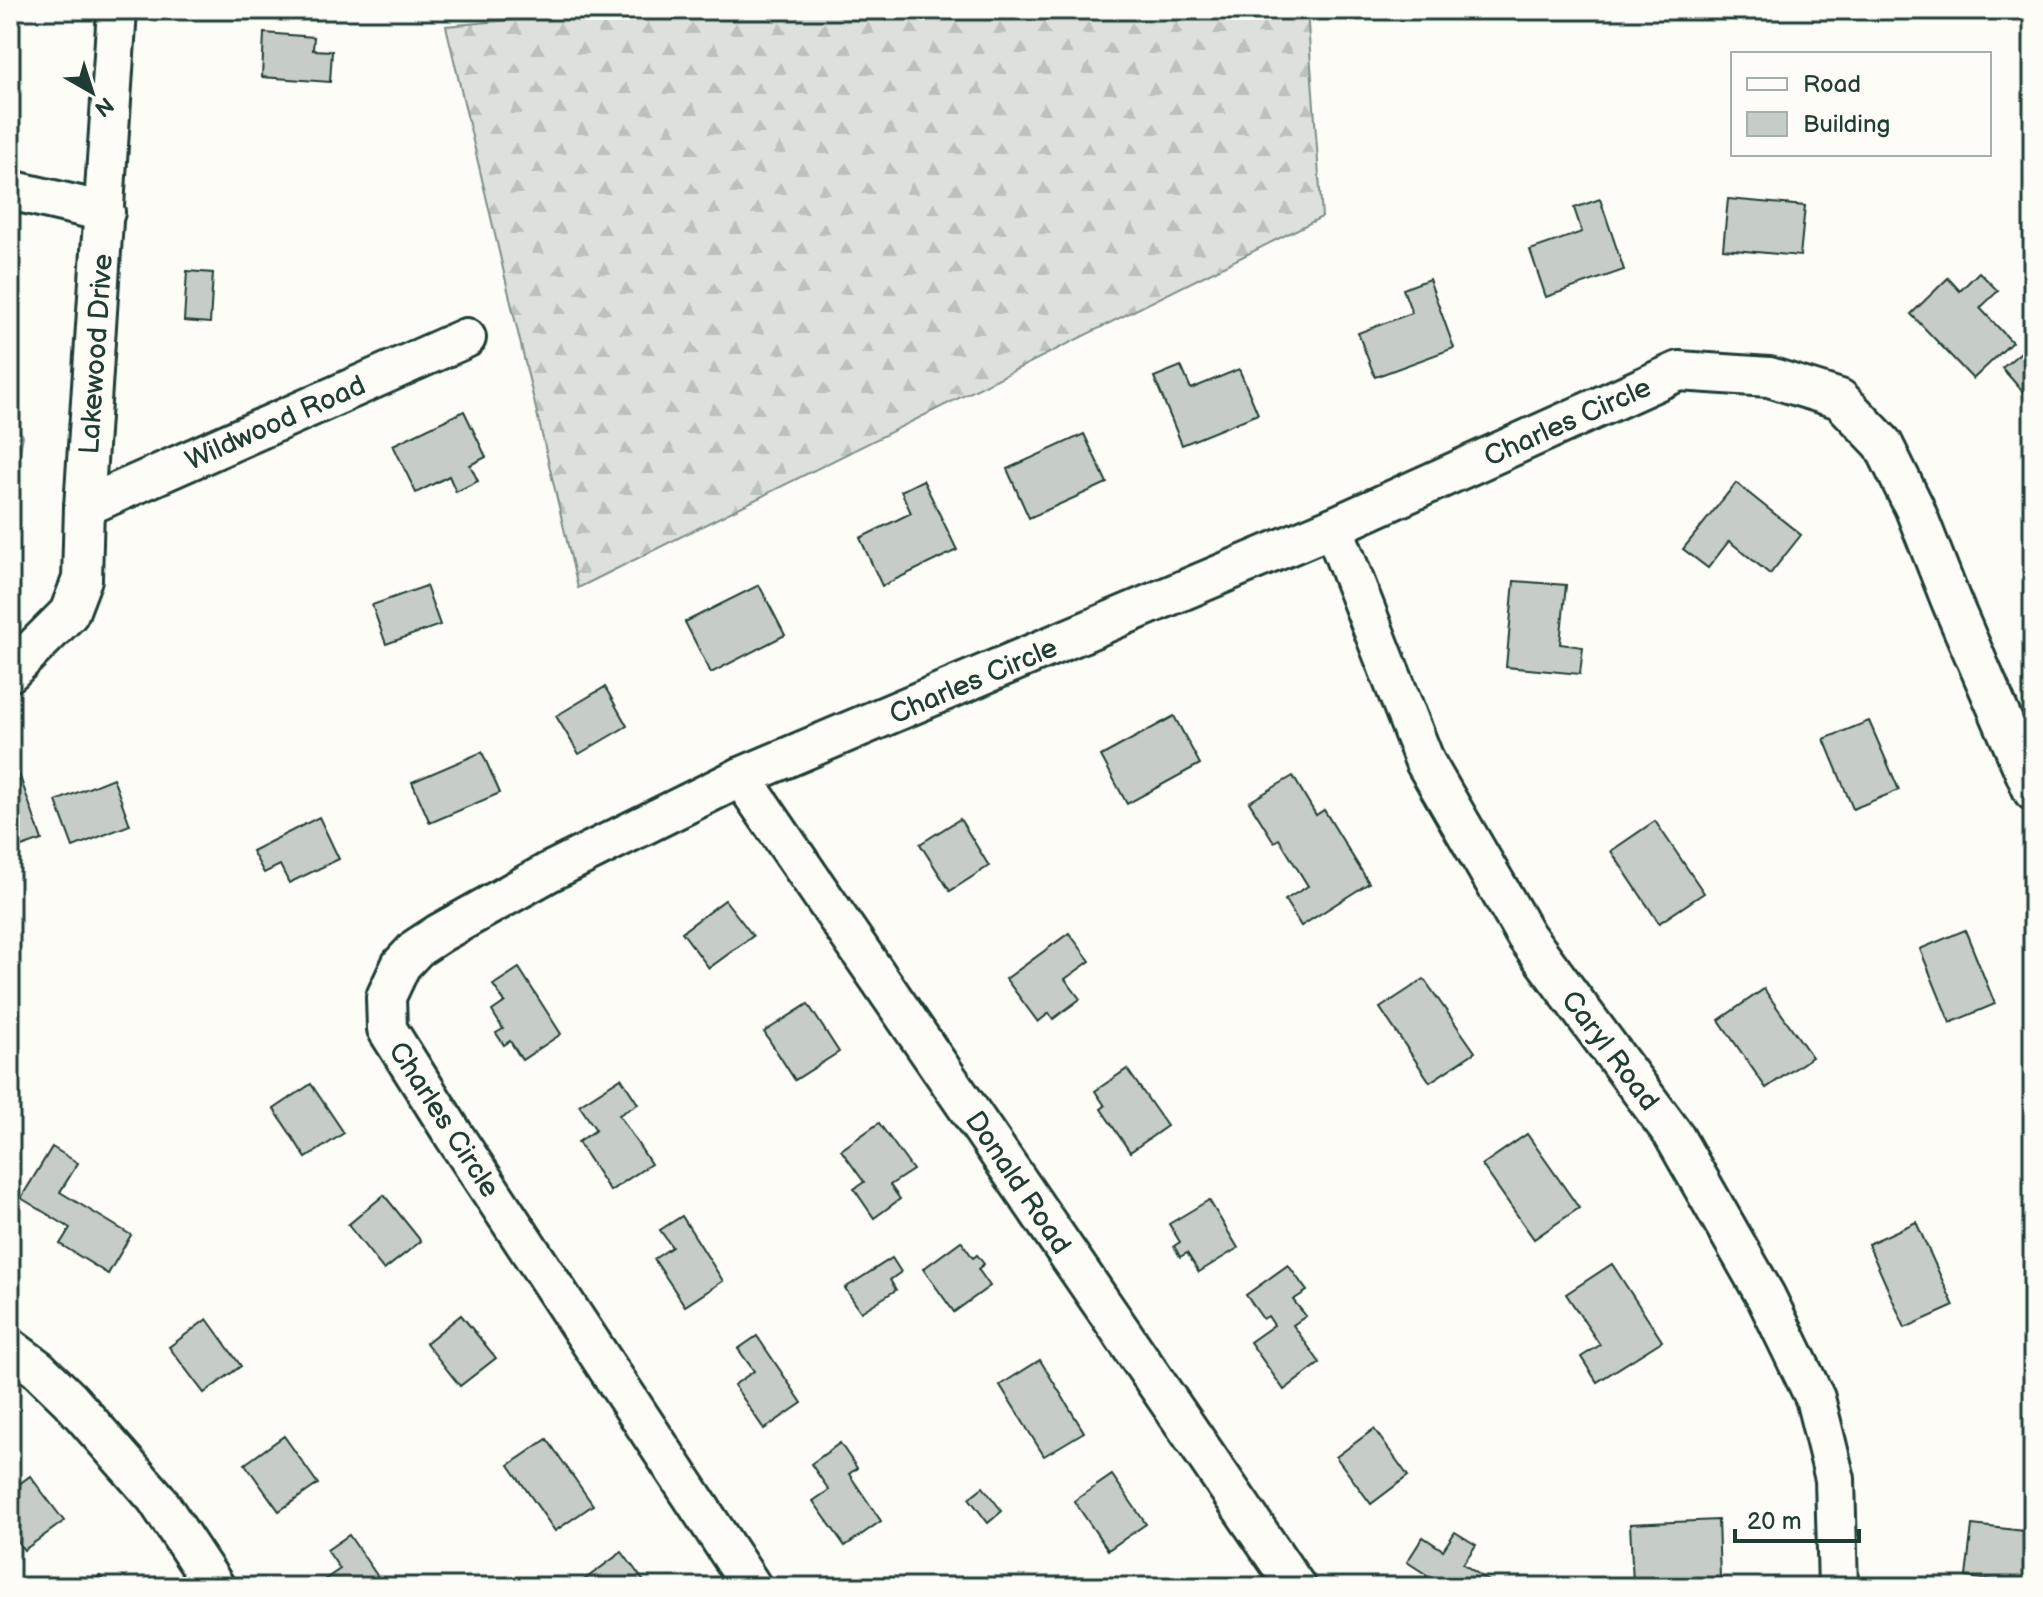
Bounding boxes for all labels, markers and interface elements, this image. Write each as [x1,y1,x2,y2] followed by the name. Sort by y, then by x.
[52,52,132,132] north arrow
[1731,52,1991,156] legend
[1803,70,1861,99] text: Road
[89,91,119,122] text: N
[1803,110,1890,139] text: Building
[73,253,120,455] street label: Lakewood Drive
[181,369,371,478] street label: Wildwood Road
[1479,371,1656,474] street label: Charles Circle
[885,631,1062,732] street label: Charles Circle
[1554,984,1666,1117] street label: Caryl Road
[381,1036,506,1204] street label: Charles Circle
[958,1105,1078,1260] street label: Donald Road
[1735,1493,1859,1543] scale bar
[1747,1507,1802,1536] text: 20 m

